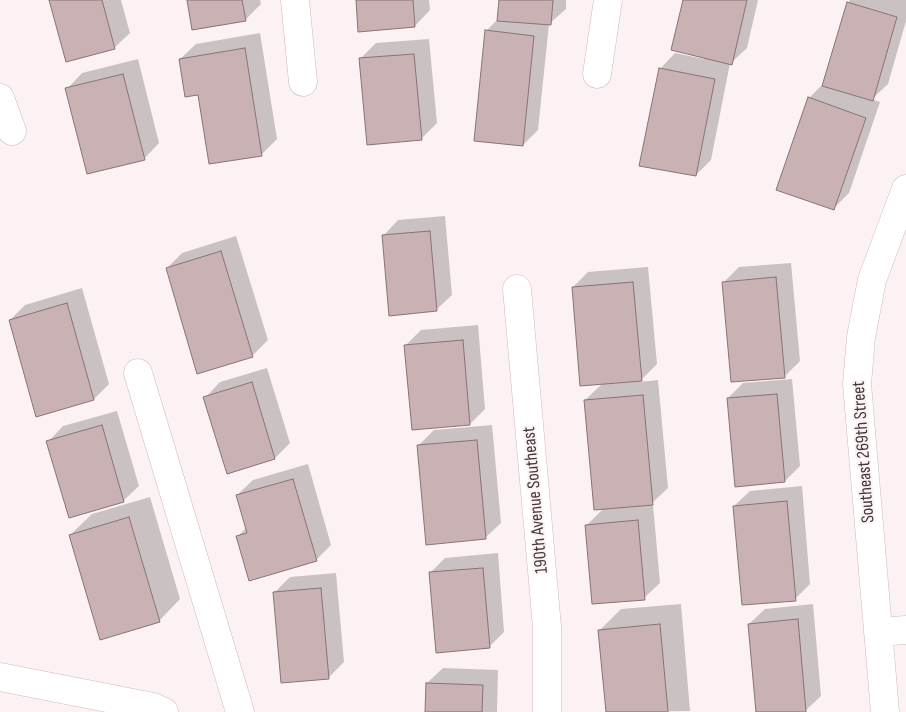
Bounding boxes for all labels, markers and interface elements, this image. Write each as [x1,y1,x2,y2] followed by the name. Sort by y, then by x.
[848,380,880,524] street label: Southeast 269th Street
[519,426,553,574] street label: 190th Avenue Southeast

